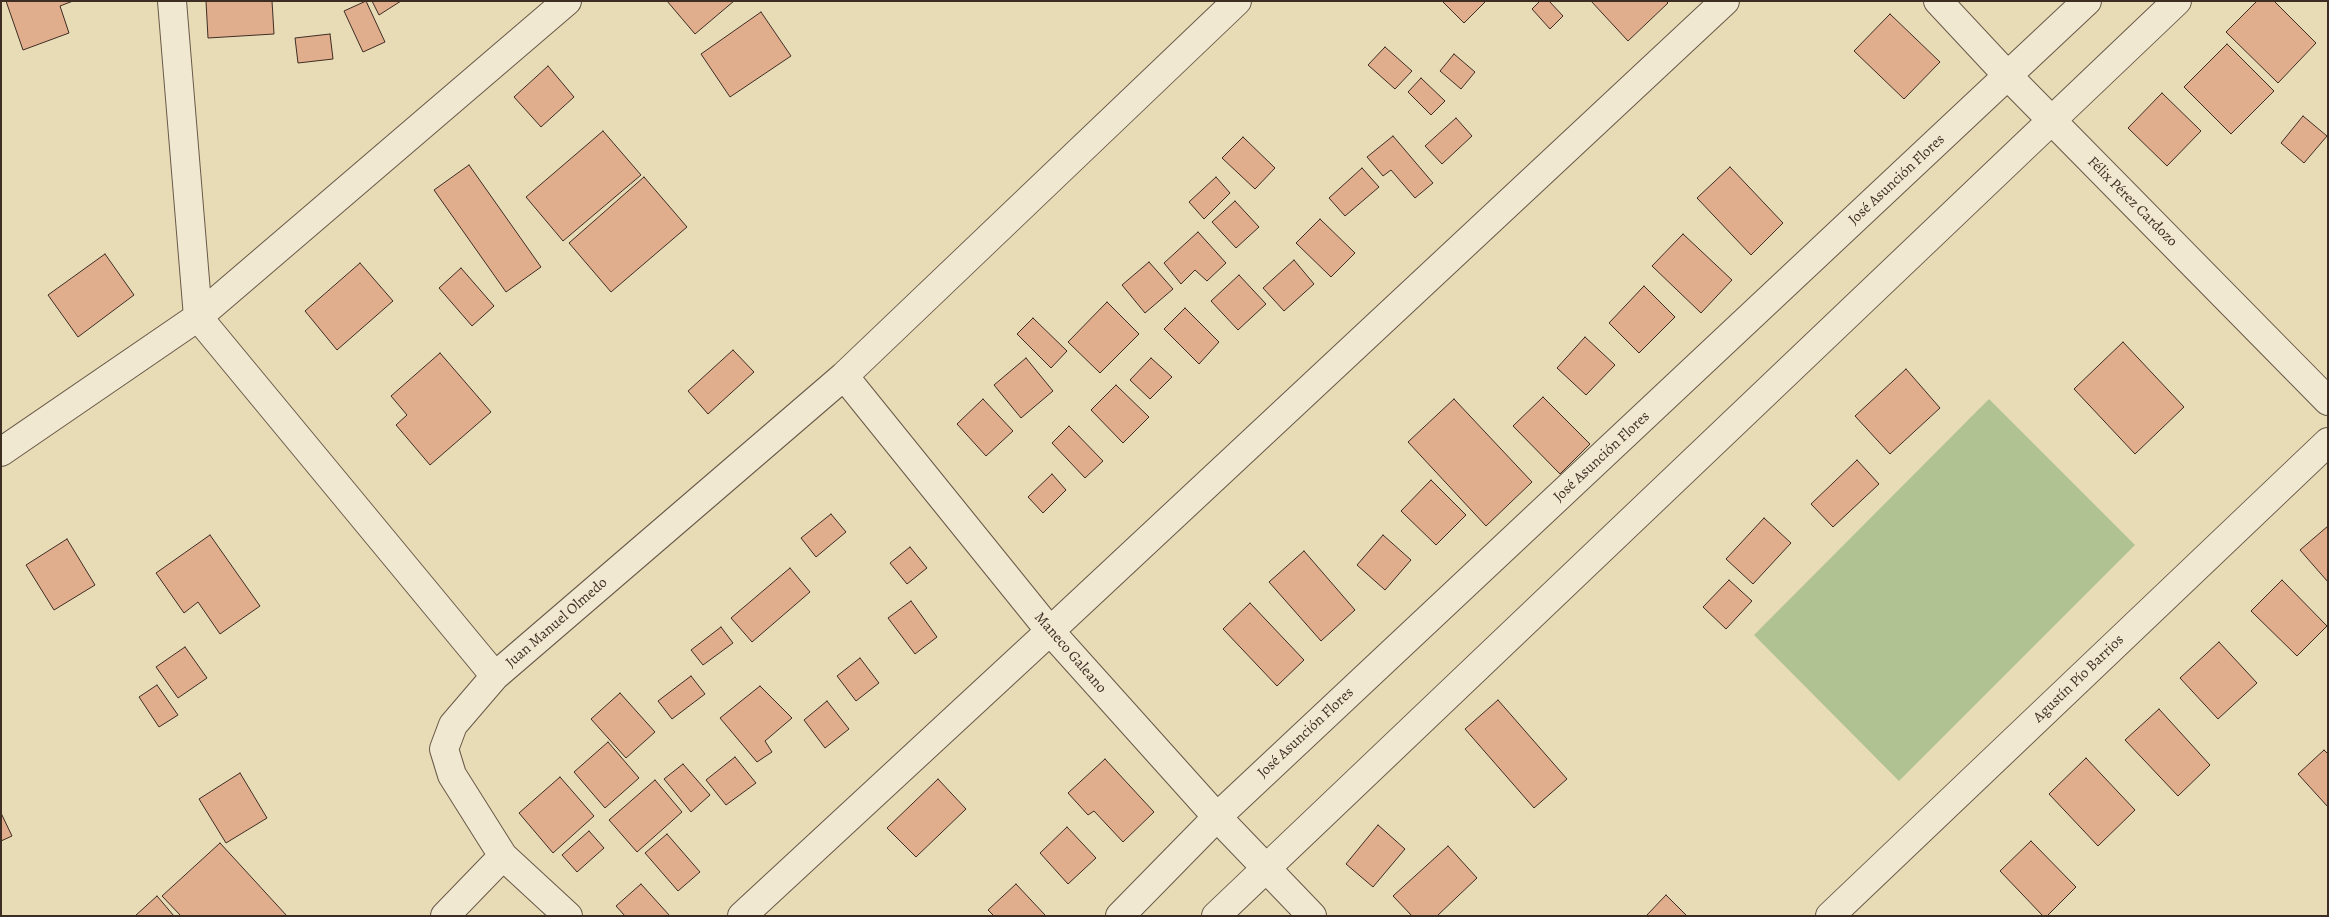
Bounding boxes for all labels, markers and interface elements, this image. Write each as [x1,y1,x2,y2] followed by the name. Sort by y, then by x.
[1845,131,1949,229] street label: José Asunción Flores
[2083,153,2181,251] street label: Félix Pérez Cardozo
[1550,408,1654,506] street label: José Asunción Flores
[503,574,611,672] street label: Juan Manuel Olmedo
[1030,609,1110,697] street label: Maneco Galeano
[2030,631,2128,727] street label: Agustín Pío Barrios
[1254,684,1358,782] street label: José Asunción Flores

